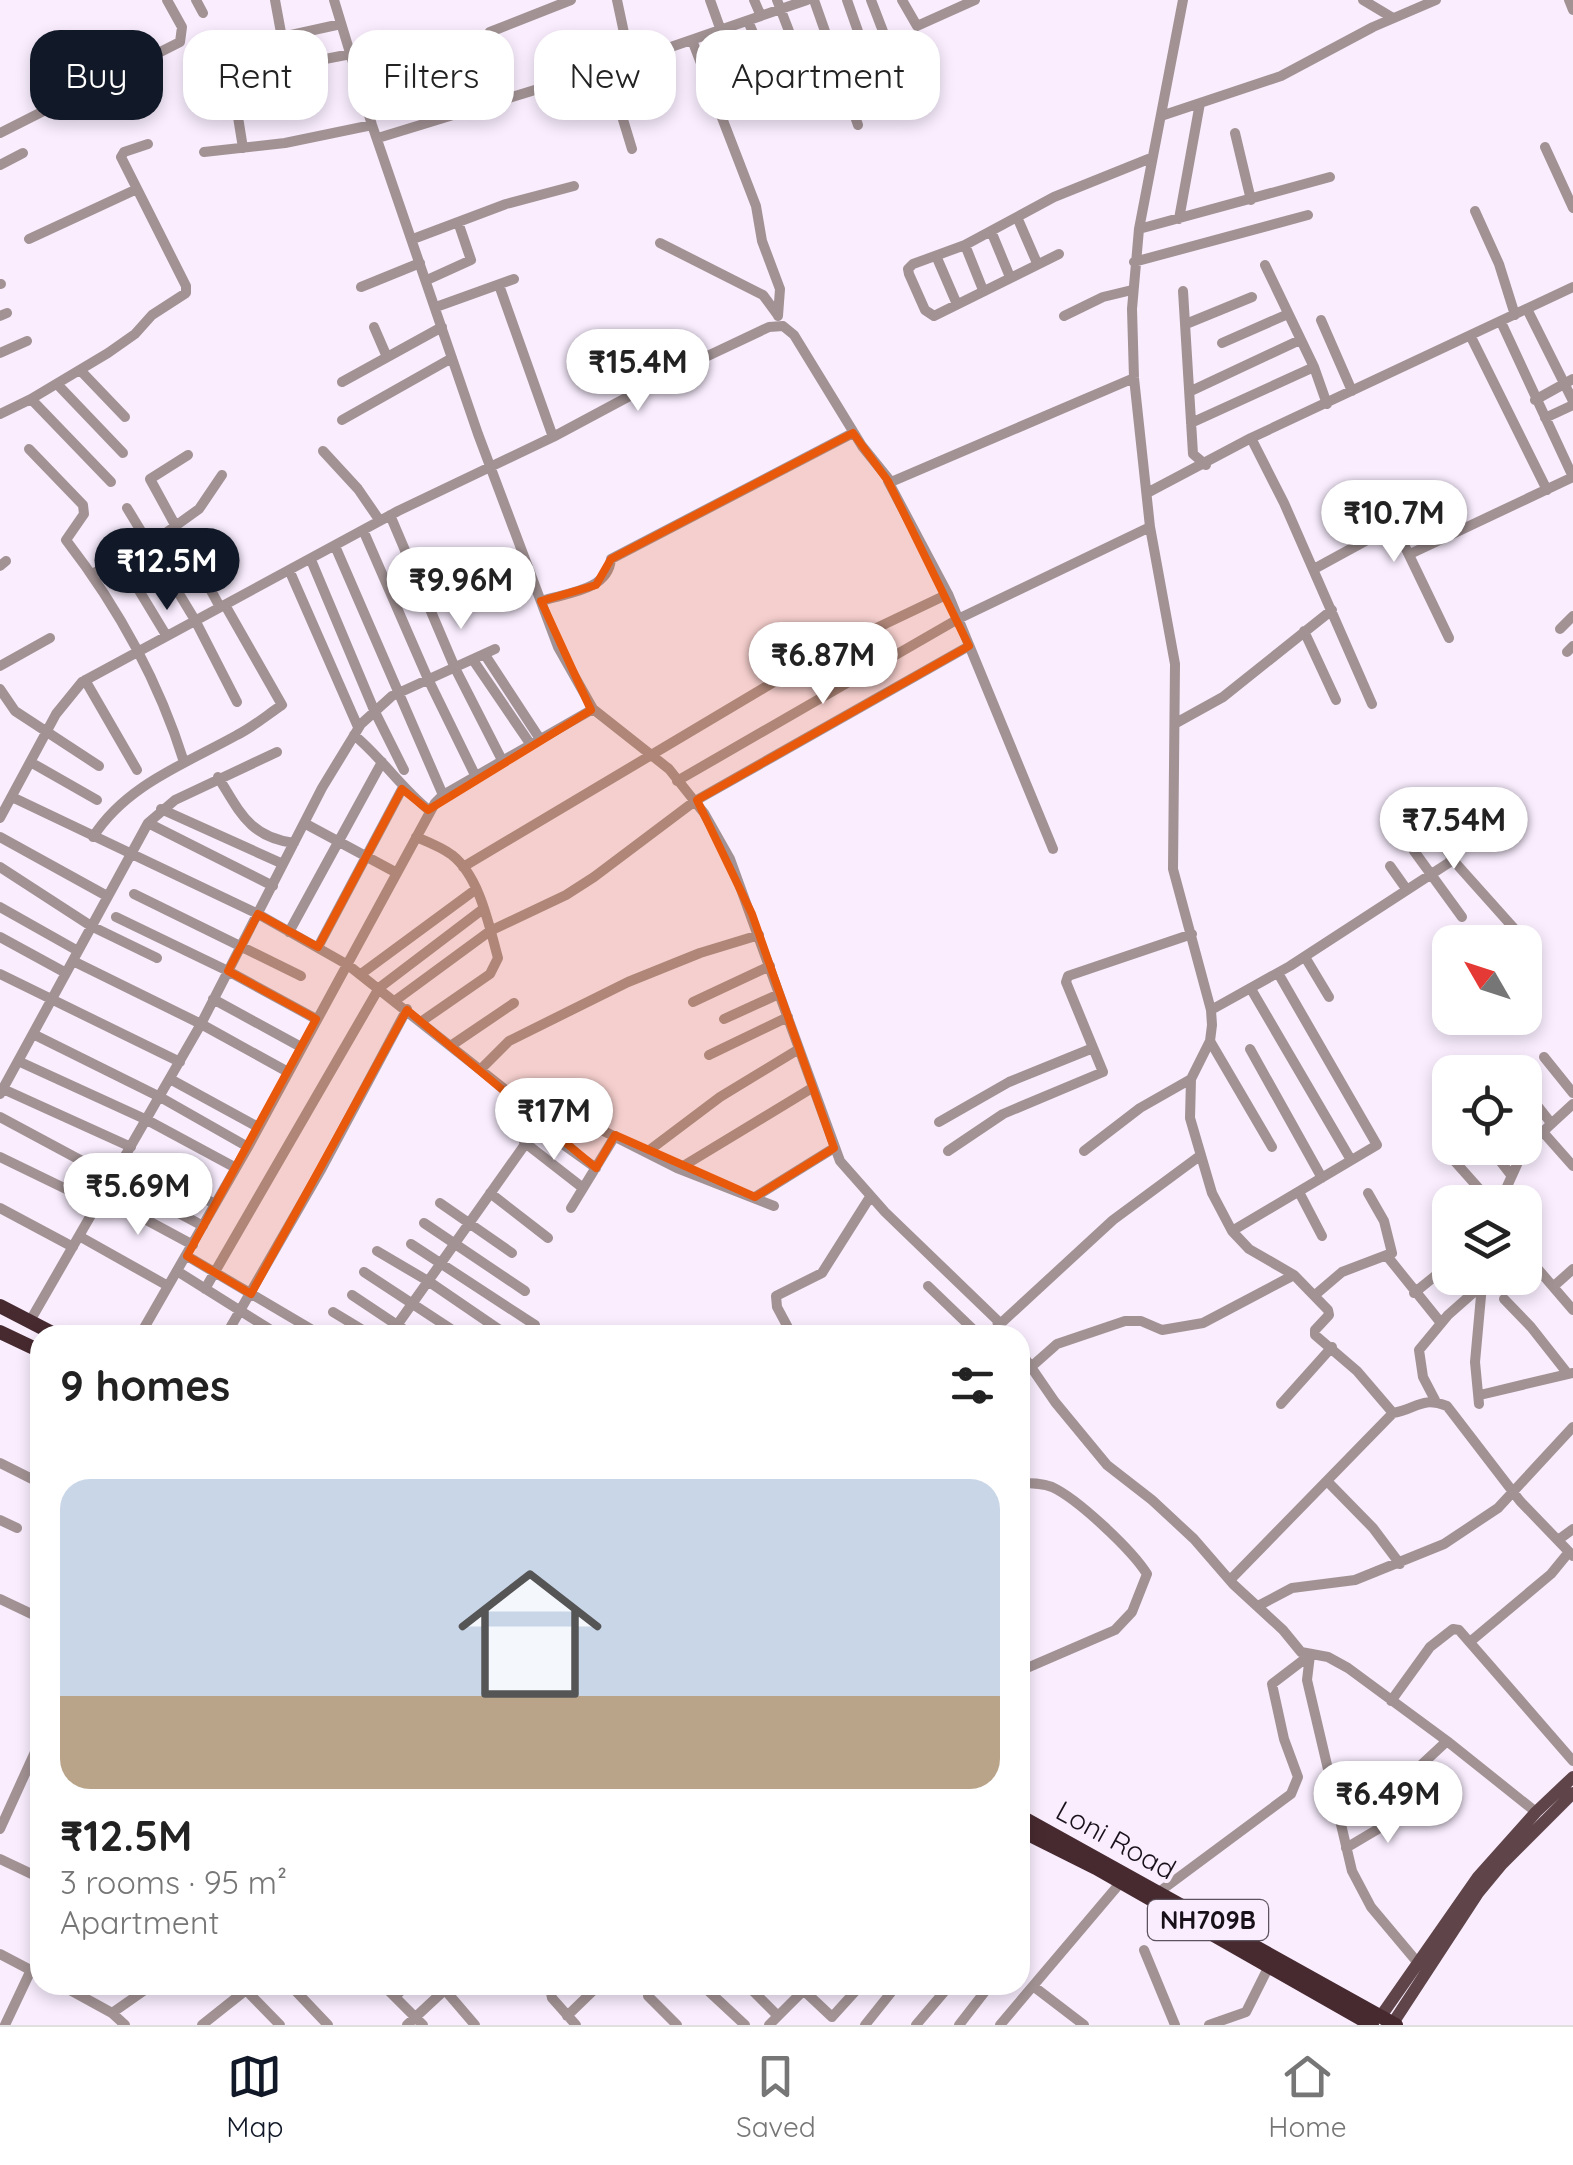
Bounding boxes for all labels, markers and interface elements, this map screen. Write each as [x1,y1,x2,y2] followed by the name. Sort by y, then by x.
[30,30,163,120] chip: Buy
[183,30,328,120] chip: Rent
[348,30,514,120] chip: Filters
[534,30,676,120] chip: New
[696,30,940,120] chip: Apartment
[557,329,719,414] pin: ₹15.4M
[588,341,688,381] text: ₹15.4M
[1313,480,1475,565] pin: ₹10.7M
[1343,492,1445,532] text: ₹10.7M
[86,528,248,613] pin: ₹12.5M
[117,540,217,580] text: ₹12.5M
[380,547,542,632] pin: ₹9.96M
[409,559,513,599] text: ₹9.96M
[742,622,904,707] pin: ₹6.87M
[771,634,875,674] text: ₹6.87M
[1373,787,1535,872] pin: ₹7.54M
[1402,799,1506,839] text: ₹7.54M
[1432,925,1542,1035] north arrow
[1432,925,1542,1295] map controls
[1432,1055,1542,1165] button: locate
[495,1078,613,1163] pin: ₹17M
[517,1090,591,1130] text: ₹17M
[57,1153,219,1238] pin: ₹5.69M
[86,1165,190,1205] text: ₹5.69M
[1432,1185,1542,1295] button: layers
[945,1358,1000,1413] icon: filters
[60,1359,230,1412] text: 9 homes
[440,1544,620,1724] icon: home
[1307,1761,1469,1846] pin: ₹6.49M
[1336,1773,1440,1813] text: ₹6.49M
[1050,1792,1182,1887] street label: Loni Road
[60,1809,193,1862] text: ₹12.5M
[60,1862,287,1902] text: 3 rooms · 95 m²
[1148,1900,1268,1940] road number: NH709B
[60,1902,219,1942] text: Apartment
[226,2049,283,2144] tab: Map
[736,2049,816,2144] tab: Saved
[1268,2049,1347,2144] tab: Home

